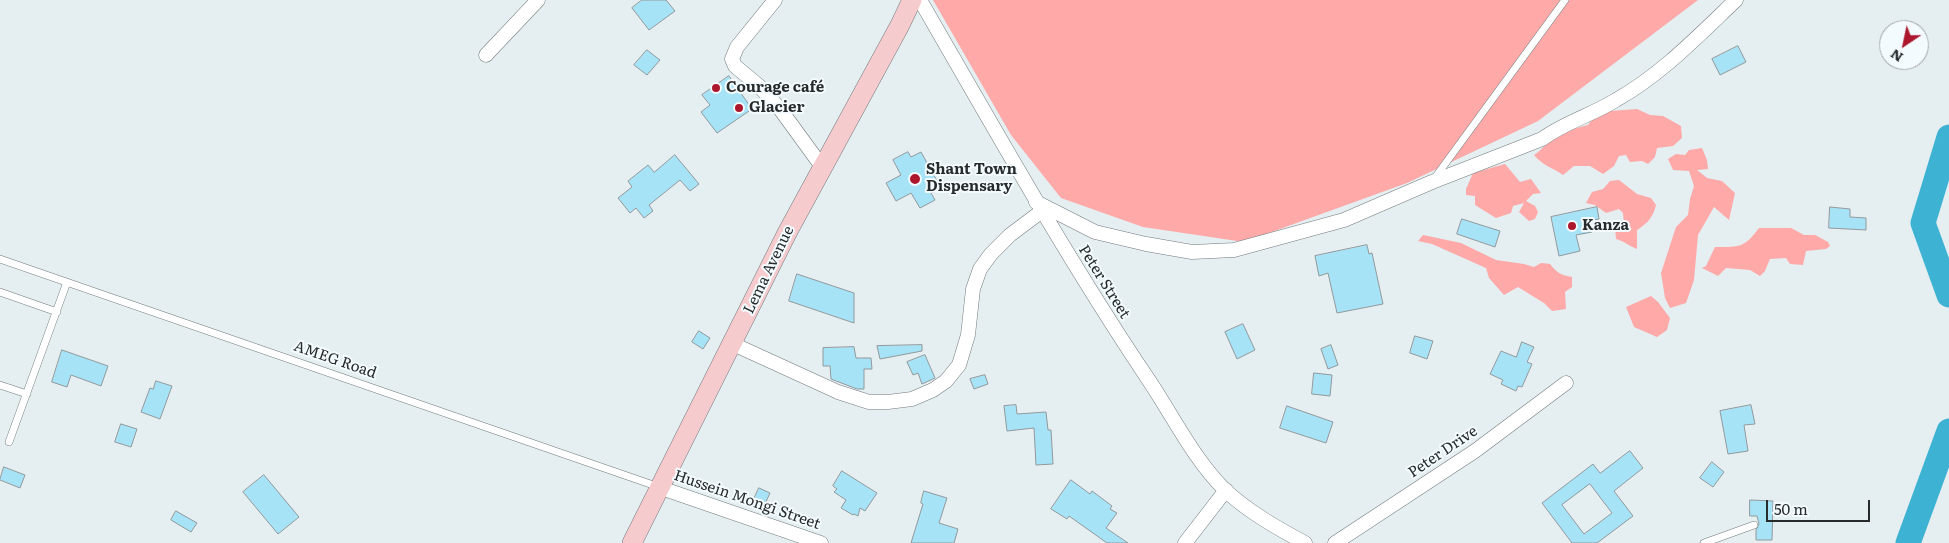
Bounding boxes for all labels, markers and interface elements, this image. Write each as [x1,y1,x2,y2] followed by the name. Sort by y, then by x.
[1879,20,1929,70] north arrow
[1886,45,1907,68] text: N
[726,79,824,97] place label: Courage café
[710,82,722,94] marker: Courage café
[749,99,805,117] place label: Glacier
[733,102,745,114] marker: Glacier
[926,161,1017,196] place label: Shant Town Dispensary
[908,172,922,186] marker: Shant Town Dispensary
[1582,217,1629,235] place label: Kanza
[1566,220,1578,232] marker: Kanza
[740,223,798,317] street label: Lema Avenue
[1074,242,1134,322] street label: Peter Street
[291,337,379,383] street label: AMEG Road
[1405,422,1481,482] street label: Peter Drive
[671,466,823,534] street label: Hussein Mongi Street
[1769,490,1873,522] scale bar
[1774,497,1808,520] text: 50 m

